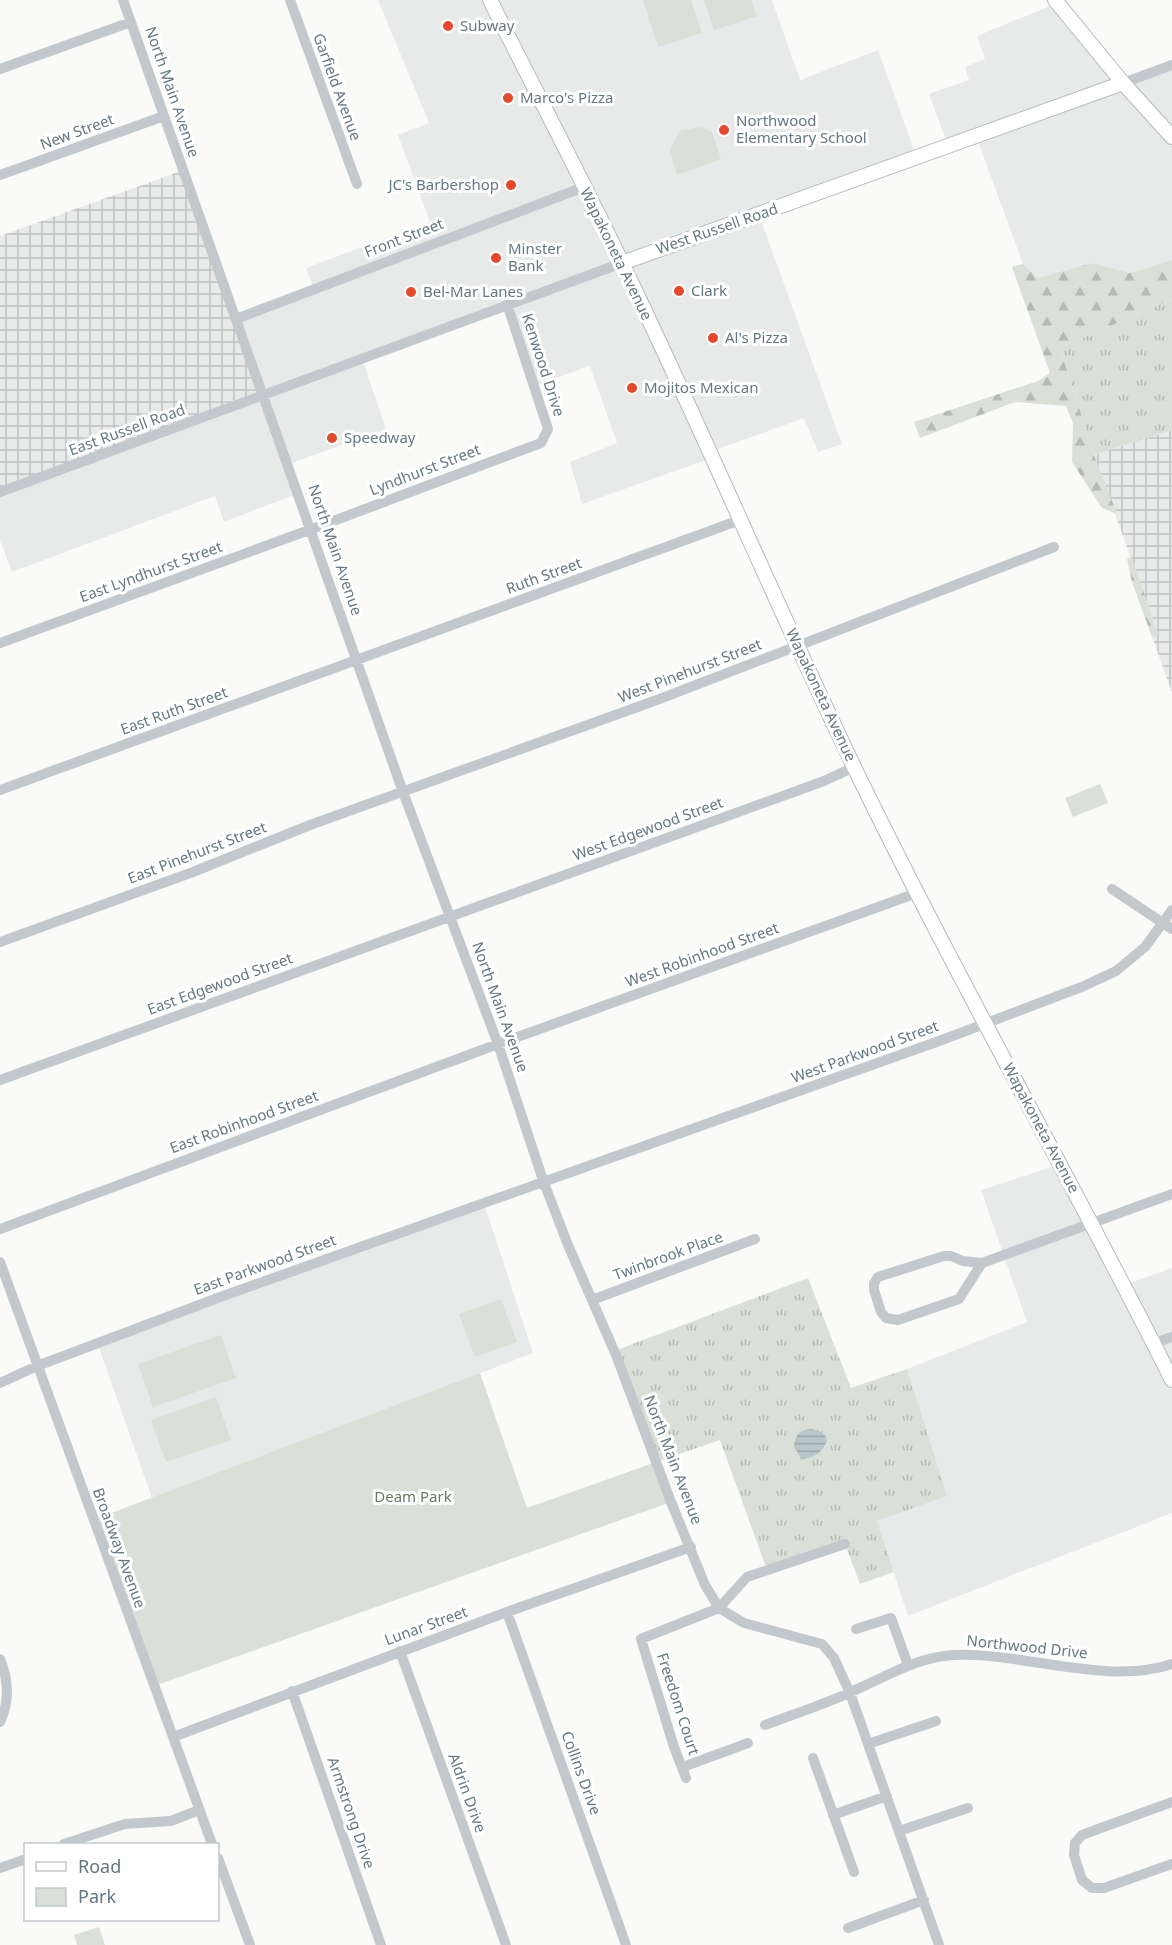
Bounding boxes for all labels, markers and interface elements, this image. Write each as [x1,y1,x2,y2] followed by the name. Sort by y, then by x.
[460,15,515,35] place label: Subway
[441,19,455,33] marker: Subway
[141,24,205,160] street label: North Main Avenue
[309,30,367,143] street label: Garfield Avenue
[520,87,614,107] place label: Marco's Pizza
[501,91,515,105] marker: Marco's Pizza
[37,108,117,154] street label: New Street
[736,110,867,147] place label: Northwood Elementary School
[717,123,731,137] marker: Northwood Elementary School
[386,174,499,194] place label: JC's Barbershop
[504,178,518,192] marker: JC's Barbershop
[576,184,658,323] street label: Wapakoneta Avenue
[653,198,780,258] street label: West Russell Road
[361,213,447,261] street label: Front Street
[508,238,562,275] place label: Minster Bank
[489,251,503,265] marker: Minster Bank
[691,280,727,300] place label: Clark
[423,281,523,301] place label: Bel-Mar Lanes
[672,284,686,298] marker: Clark
[404,285,418,299] marker: Bel-Mar Lanes
[518,311,570,419] street label: Kenwood Drive
[725,327,788,347] place label: Al's Pizza
[706,331,720,345] marker: Al's Pizza
[644,377,758,397] place label: Mojitos Mexican
[625,381,639,395] marker: Mojitos Mexican
[66,399,188,459] street label: East Russell Road
[344,427,416,447] place label: Speedway
[325,431,339,445] marker: Speedway
[366,439,483,499] street label: Lyndhurst Street
[304,482,368,618] street label: North Main Avenue
[77,536,225,606] street label: East Lyndhurst Street
[503,552,585,598] street label: Ruth Street
[782,625,862,764] street label: Wapakoneta Avenue
[615,633,765,707] street label: West Pinehurst Street
[117,681,230,739] street label: East Ruth Street
[570,791,726,865] street label: West Edgewood Street
[124,816,269,888] street label: East Pinehurst Street
[622,917,782,991] street label: West Robinhood Street
[468,939,534,1074] street label: North Main Avenue
[144,947,296,1019] street label: East Edgewood Street
[788,1015,942,1087] street label: West Parkwood Street
[999,1059,1085,1196] street label: Wapakoneta Avenue
[167,1085,321,1157] street label: East Robinhood Street
[610,1226,725,1284] street label: Twinbrook Place
[191,1229,339,1299] street label: East Parkwood Street
[640,1392,708,1527] street label: North Main Avenue
[89,1485,151,1611] street label: Broadway Avenue
[374,1486,452,1506] park label: Deam Park
[381,1601,470,1649] street label: Lunar Street
[966,1630,1089,1662] street label: Northwood Drive
[653,1650,705,1758] street label: Freedom Court
[558,1728,606,1817] street label: Collins Drive
[444,1750,492,1835] street label: Aldrin Drive
[323,1754,380,1871] street label: Armstrong Drive
[24,1843,219,1921] legend
[78,1854,121,1878] text: Road
[78,1884,116,1908] text: Park

